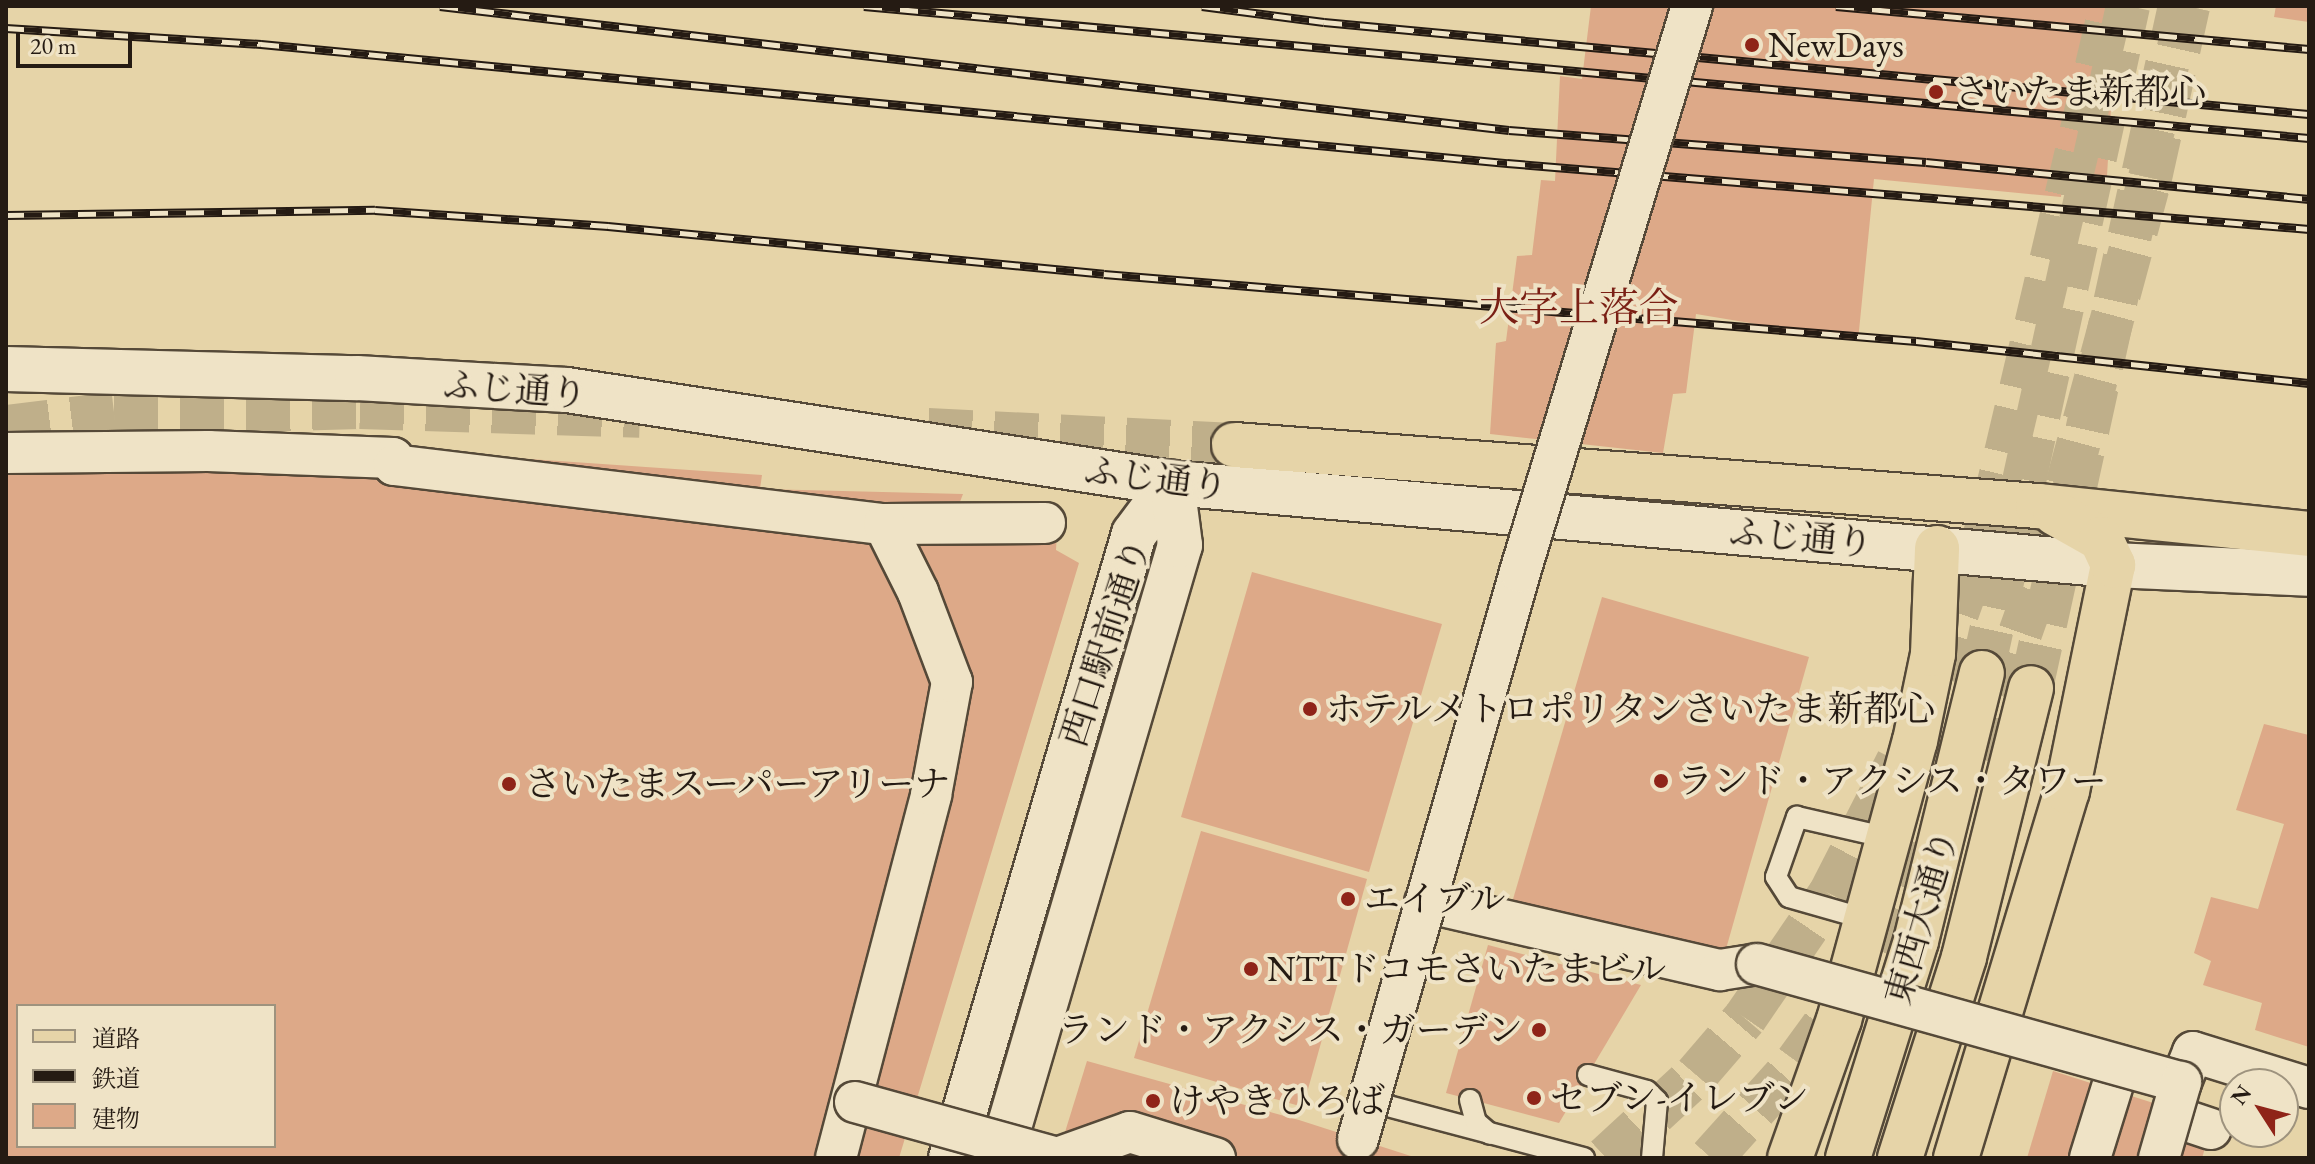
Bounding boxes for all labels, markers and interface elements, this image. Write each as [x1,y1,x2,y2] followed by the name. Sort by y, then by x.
[20,16,136,66] scale bar
[1768,23,1904,67] place label: NewDays
[30,30,77,61] text: 20 m
[1743,36,1761,54] marker: NewDays
[1954,70,2206,114] place label: さいたま新都心
[1925,81,1947,103] marker: さいたま新都心
[1479,283,1679,331] district label: 大字上落合
[442,362,588,416] street label: ふじ通り
[1082,448,1230,508] street label: ふじ通り
[1727,509,1875,565] street label: ふじ通り
[1051,533,1159,751] street label: 西口駅前通り
[1326,687,1938,731] place label: ホテルメトロポリタンさいたま新都心
[1301,700,1319,718] marker: ホテルメトロポリタンさいたま新都心
[1677,759,2109,803] place label: ランド・アクシス・タワー
[525,762,955,806] place label: さいたまスーパーアリーナ
[1652,772,1670,790] marker: ランド・アクシス・タワー
[500,775,518,793] marker: さいたまスーパーアリーナ
[1875,825,1967,1009] street label: 東西大通り
[1364,877,1508,921] place label: エイブル
[1339,890,1357,908] marker: エイブル
[1267,947,1668,991] place label: NTTドコモさいたまビル
[1242,960,1260,978] marker: NTTドコモさいたまビル
[16,1004,276,1148] legend
[1055,1008,1523,1052] place label: ランド・アクシス・ガーデン
[1530,1021,1548,1039] marker: ランド・アクシス・ガーデン
[92,1023,140,1054] text: 道路
[92,1063,140,1094] text: 鉄道
[2219,1068,2299,1148] north arrow
[1550,1076,1812,1120] place label: セブン-イレブン
[1169,1079,1385,1123] place label: けやきひろば
[2224,1079,2258,1111] text: N
[1525,1089,1543,1107] marker: セブン-イレブン
[1144,1092,1162,1110] marker: けやきひろば
[92,1103,140,1134] text: 建物

